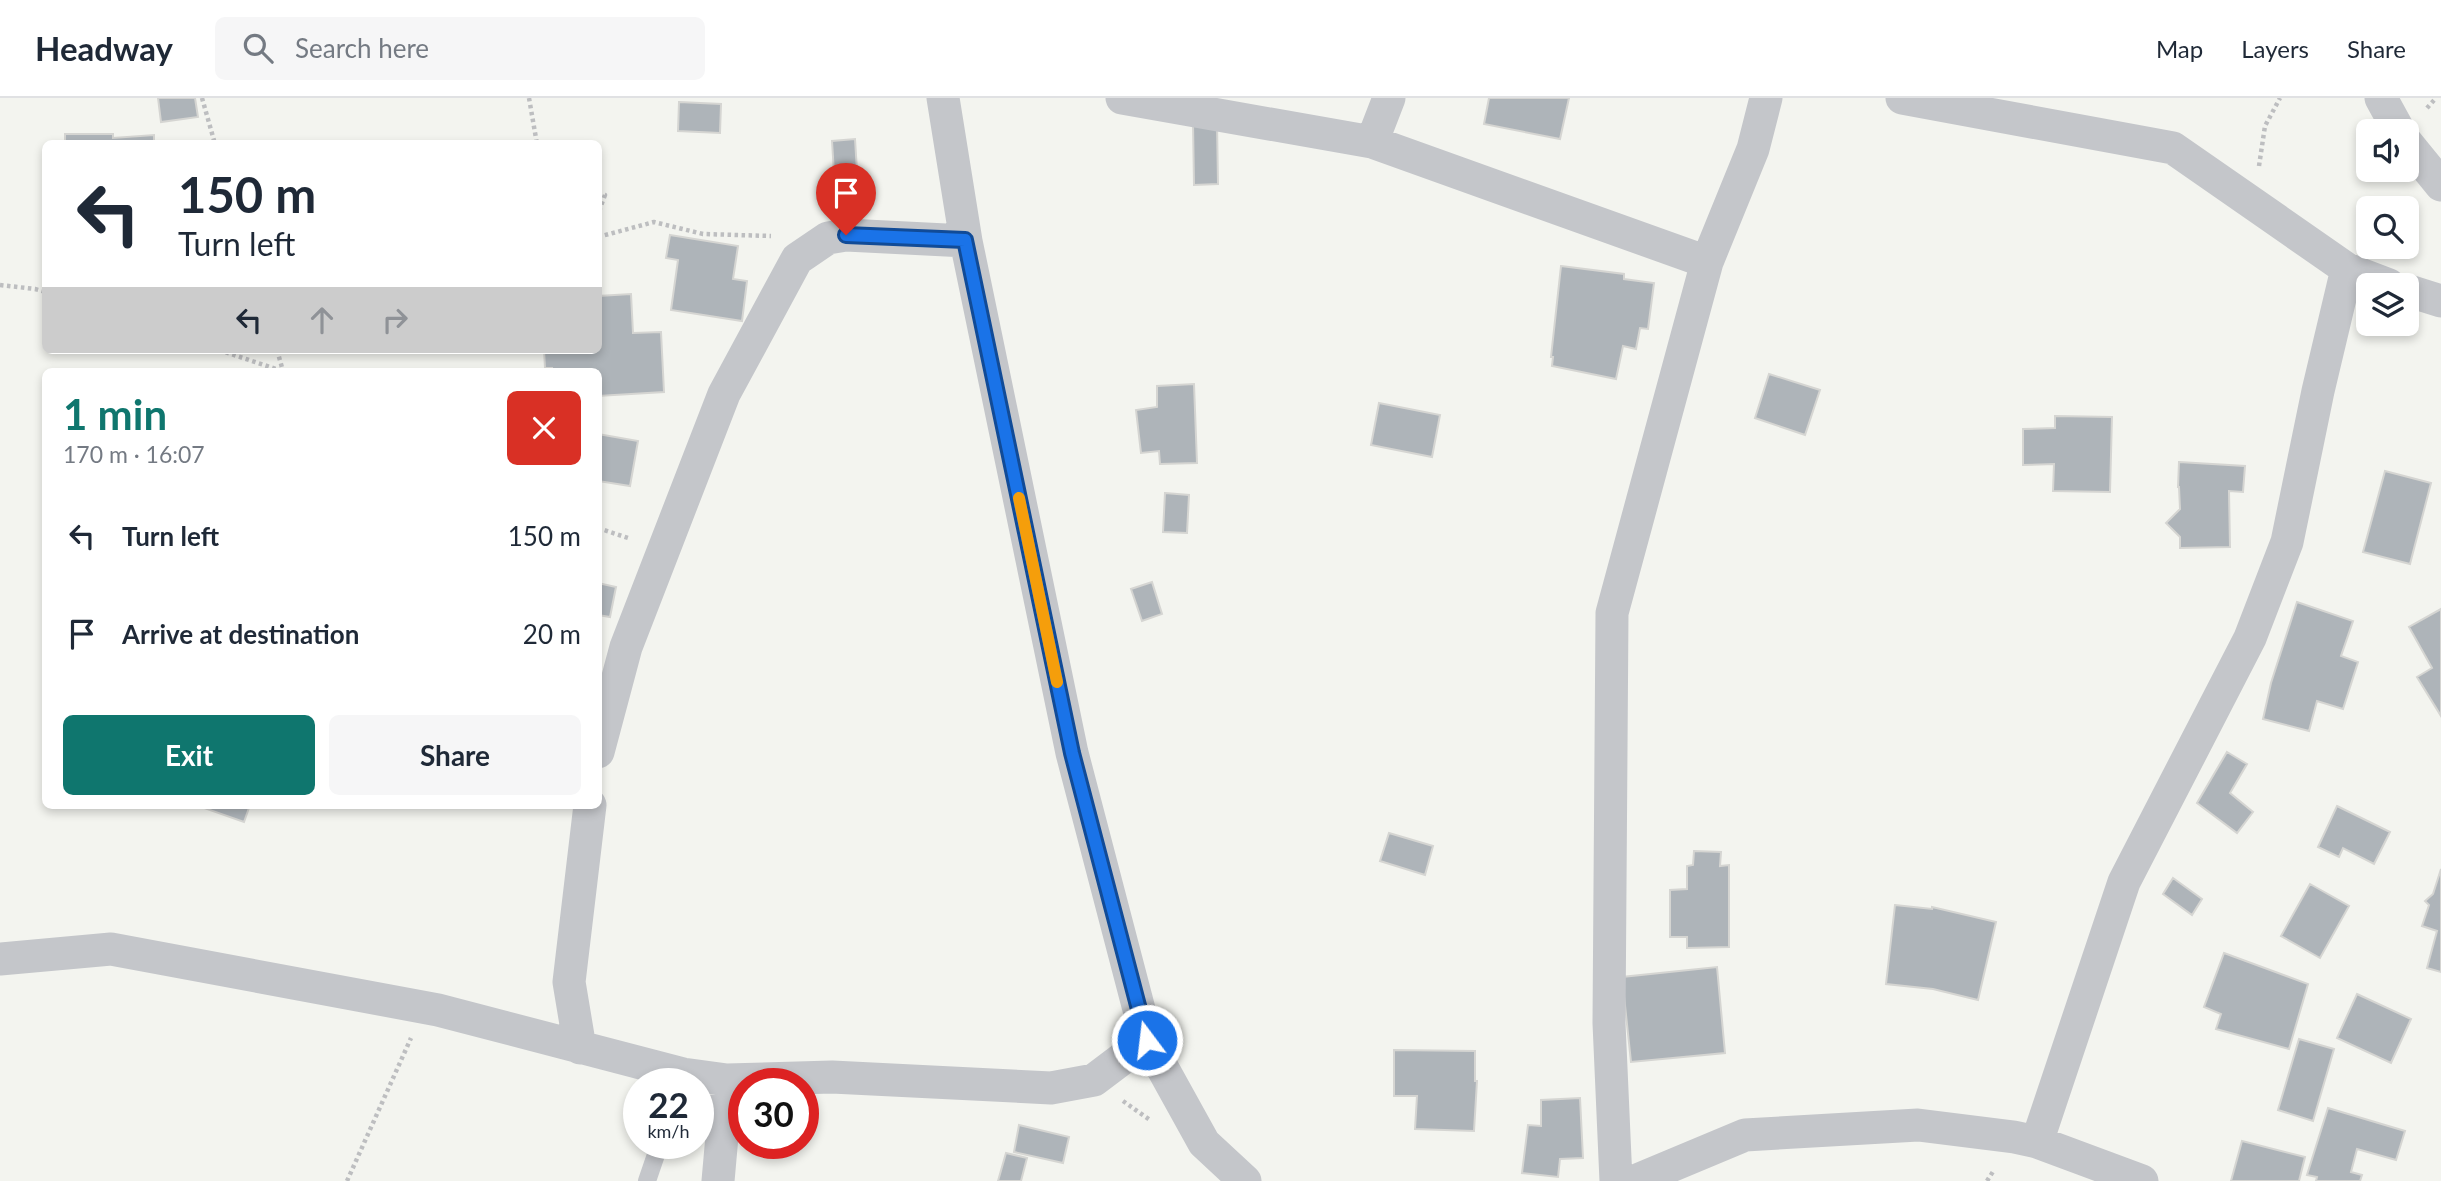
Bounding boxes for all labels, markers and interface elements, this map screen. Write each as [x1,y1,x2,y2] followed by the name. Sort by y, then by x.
[215,17,705,80] search box
[35,28,173,68] text: Headway
[239,29,277,67] icon: search
[295,32,429,64] text: Search here
[2156,34,2203,63] text: Map
[2241,34,2309,63] text: Layers
[2347,34,2406,63] text: Share
[2356,119,2419,336] map controls
[2356,119,2419,182] button: sound
[816,163,876,235] pin
[178,165,316,223] text: 150 m
[63,168,154,259] icon: left
[827,174,865,212] icon: arrive
[2356,196,2419,259] button: search
[178,224,295,263] text: Turn left
[2356,273,2419,336] button: layers
[230,301,268,339] icon: left
[303,301,341,339] icon: ahead
[376,301,414,339] icon: right
[63,389,167,439] text: 1 min
[507,391,581,465] button: close
[63,440,205,468] text: 170 m · 16:07
[63,517,101,555] icon: left
[122,520,219,552] text: Turn left
[508,520,581,552] text: 150 m
[63,615,101,653] icon: arrive
[122,618,359,650] text: Arrive at destination
[523,618,581,650] text: 20 m
[63,715,315,795] button: Exit
[329,715,581,795] button: Share
[1110,1003,1184,1077] position arrow
[728,1068,819,1159] speed limit sign: 30
[648,1083,689,1125] text: 22
[647,1120,690,1142] text: km/h

